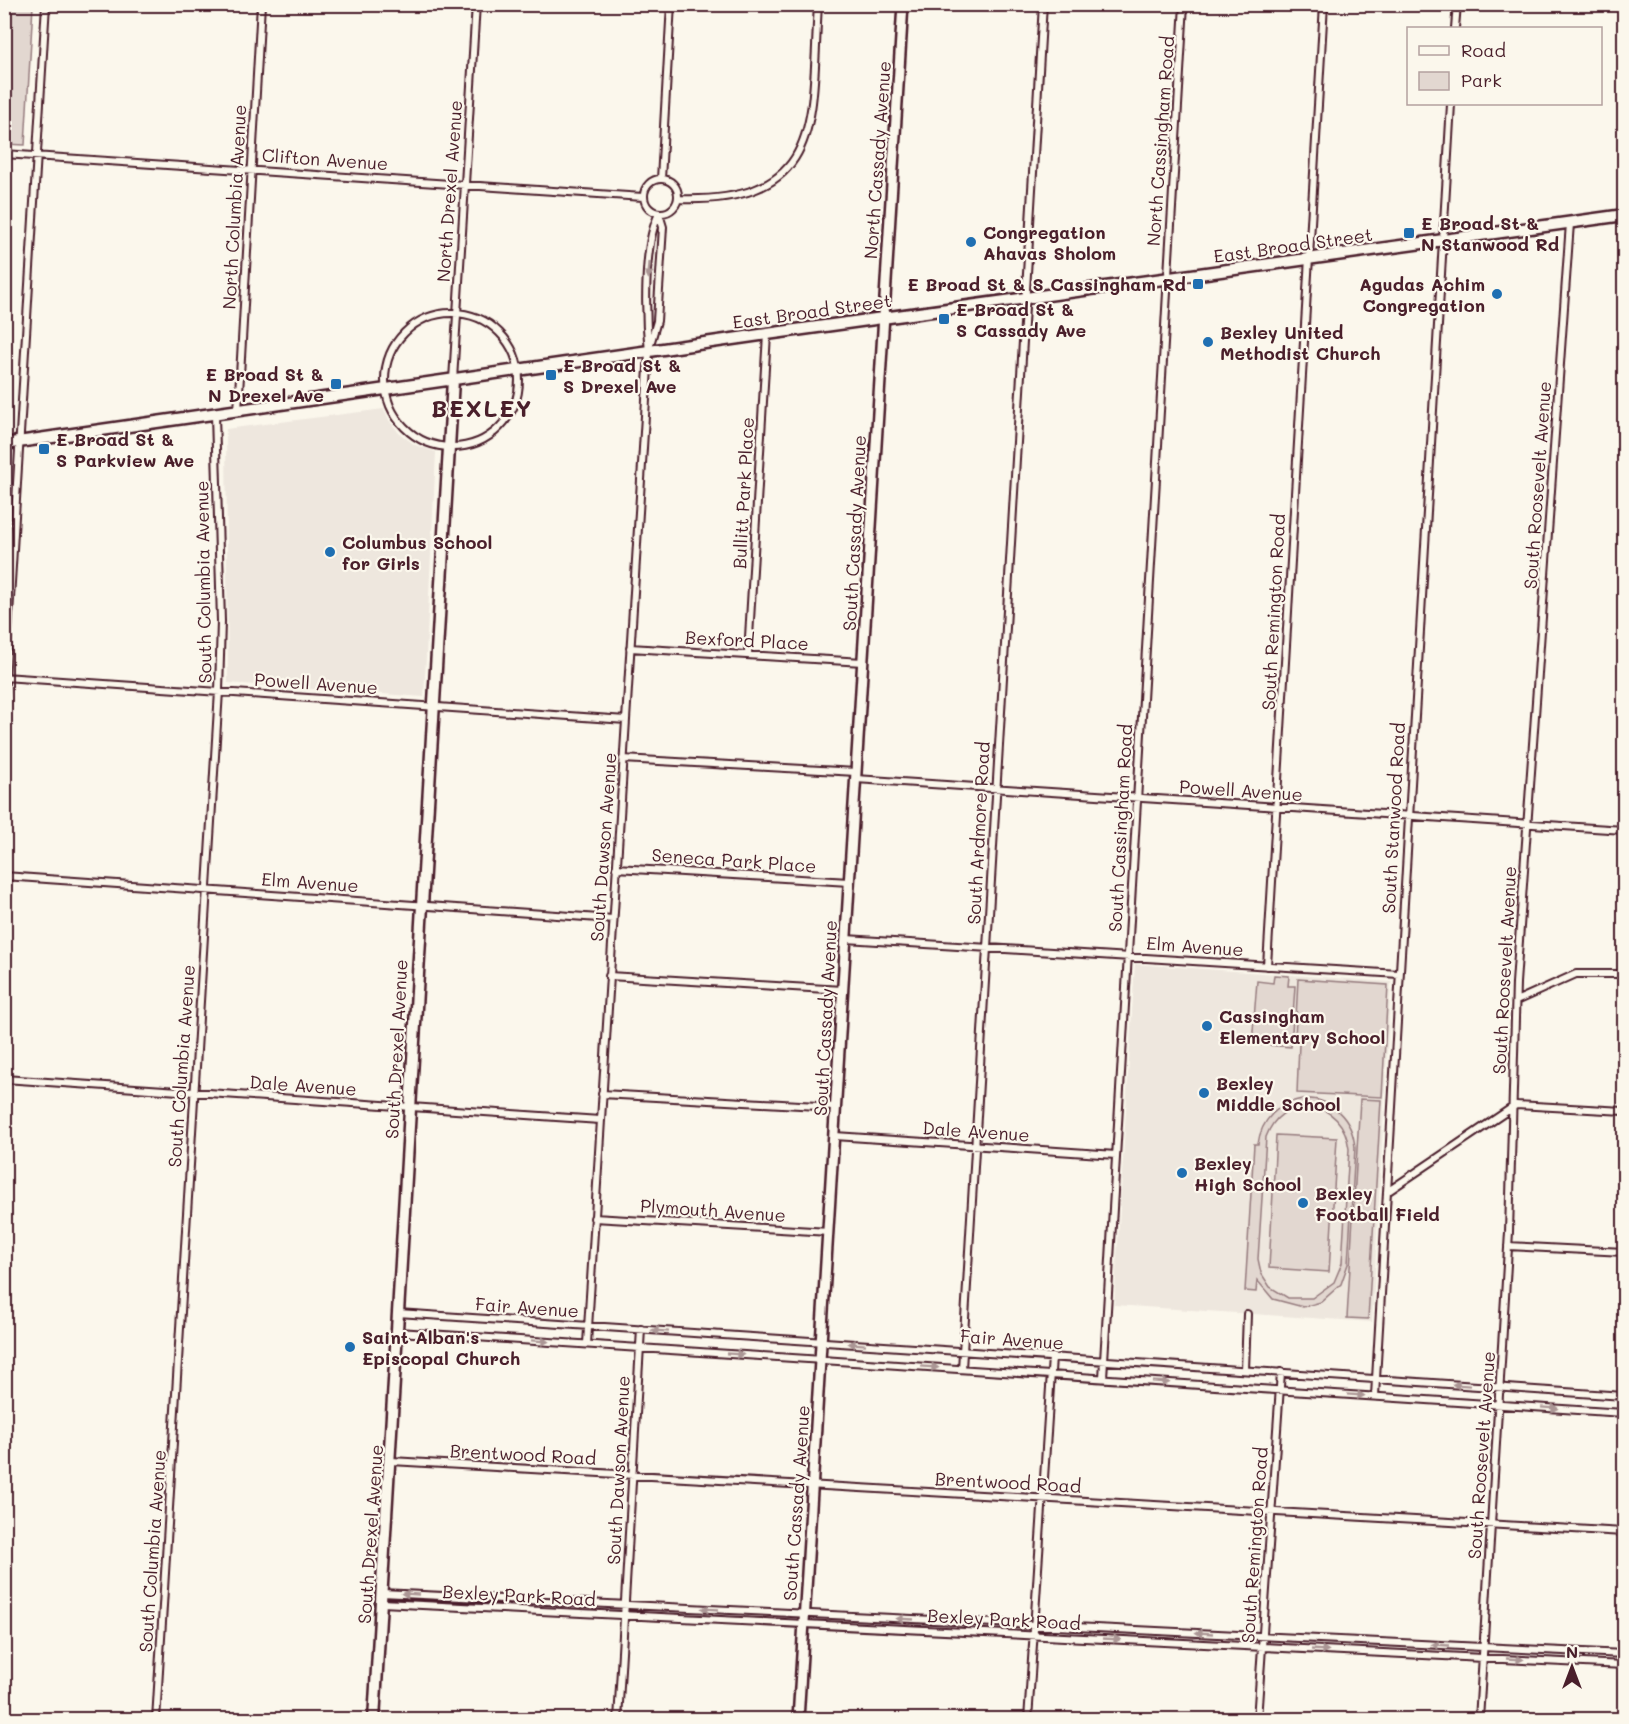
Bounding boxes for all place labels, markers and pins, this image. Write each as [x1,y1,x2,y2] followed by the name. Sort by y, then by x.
[1421,211,1559,256] place label: E Broad St & N Stanwood Rd
[983,220,1116,265] place label: Congregation Ahavas Sholom
[1402,226,1416,240] marker: E Broad St & N Stanwood Rd
[964,235,978,249] marker: Congregation Ahavas Sholom
[907,272,1186,296] place label: E Broad St & S Cassingham Rd
[1359,272,1485,317] place label: Agudas Achim Congregation
[1191,277,1205,291] marker: E Broad St & S Cassingham Rd
[1490,287,1504,301] marker: Agudas Achim Congregation
[956,297,1086,342] place label: E Broad St & S Cassady Ave
[937,312,951,326] marker: E Broad St & S Cassady Ave
[1220,320,1380,365] place label: Bexley United Methodist Church
[1201,335,1215,349] marker: Bexley United Methodist Church
[563,353,682,398] place label: E Broad St & S Drexel Ave
[205,362,324,407] place label: E Broad St & N Drexel Ave
[544,368,558,382] marker: E Broad St & S Drexel Ave
[329,377,343,391] marker: E Broad St & N Drexel Ave
[56,427,195,472] place label: E Broad St & S Parkview Ave
[37,442,51,456] marker: E Broad St & S Parkview Ave
[342,530,492,575] place label: Columbus School for Girls
[323,545,337,559] marker: Columbus School for Girls
[1219,1004,1385,1049] place label: Cassingham Elementary School
[1200,1019,1214,1033] marker: Cassingham Elementary School
[1216,1071,1341,1116] place label: Bexley Middle School
[1197,1086,1211,1100] marker: Bexley Middle School
[1194,1151,1301,1196] place label: Bexley High School
[1175,1166,1189,1180] marker: Bexley High School
[1315,1181,1440,1226] place label: Bexley Football Field
[1296,1196,1310,1210] marker: Bexley Football Field
[362,1325,520,1370] place label: Saint Alban's Episcopal Church
[343,1340,357,1354] marker: Saint Alban's Episcopal Church

